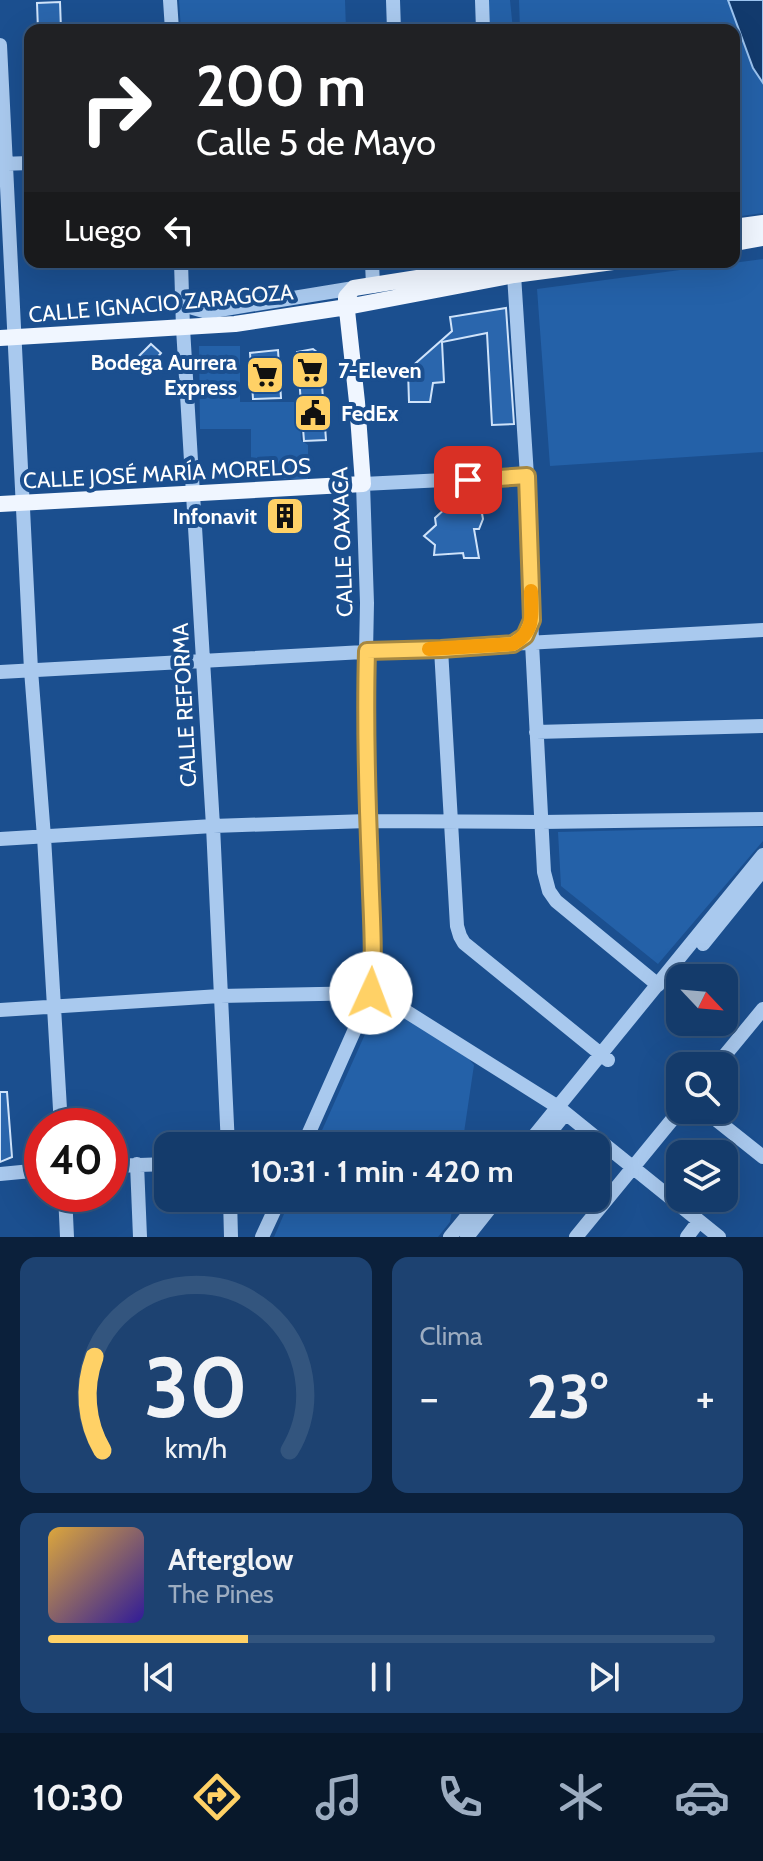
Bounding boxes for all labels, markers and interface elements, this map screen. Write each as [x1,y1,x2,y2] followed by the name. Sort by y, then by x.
[196,52,366,120] text: 200 m
[64,56,168,160] icon: right
[196,120,436,164] text: Calle 5 de Mayo
[157,208,201,252] icon: left
[64,212,141,249] text: Luego
[28,278,295,329] street label: CALLE IGNACIO ZARAGOZA
[91,349,237,401] place label: Bodega Aurrera Express
[289,349,331,391] supermarket icon: 7-Eleven
[244,354,286,396] supermarket icon: Bodega Aurrera Express
[338,357,422,384] place label: 7-Eleven
[292,392,334,434] public building icon: FedEx
[341,400,399,427] place label: FedEx
[434,446,502,514] pin
[22,452,312,495] street label: CALLE JOSÉ MARÍA MORELOS
[446,458,490,502] icon: arrive
[326,466,359,617] street label: CALLE OAXACA
[264,495,306,537] building icon: Infonavit
[173,503,257,530] place label: Infonavit
[167,622,202,788] street label: CALLE REFORMA
[329,951,413,1035] position arrow
[666,964,738,1036] north arrow
[666,964,738,1212] map controls
[666,1052,738,1124] button: search
[24,1108,128,1212] speed limit sign: 40
[666,1140,738,1212] button: layers
[250,1153,514,1190] text: 10:31 · 1 min · 420 m
[420,1320,482,1352] text: Clima
[144,1337,248,1438] text: 30
[527,1360,608,1433] text: 23°
[420,1371,439,1424] text: −
[696,1371,715,1424] text: +
[164,1430,227,1465] text: km/h
[168,1541,294,1578] text: Afterglow
[168,1578,274,1610] text: The Pines
[137,1655,181,1699] icon: previous
[359,1655,403,1699] icon: pause
[582,1655,626,1699] icon: next
[189,1769,245,1825] icon: directions
[311,1769,367,1825] icon: music
[432,1769,488,1825] icon: phone
[553,1769,609,1825] icon: climate
[674,1769,730,1825] icon: car
[33,1775,124,1819] text: 10:30

